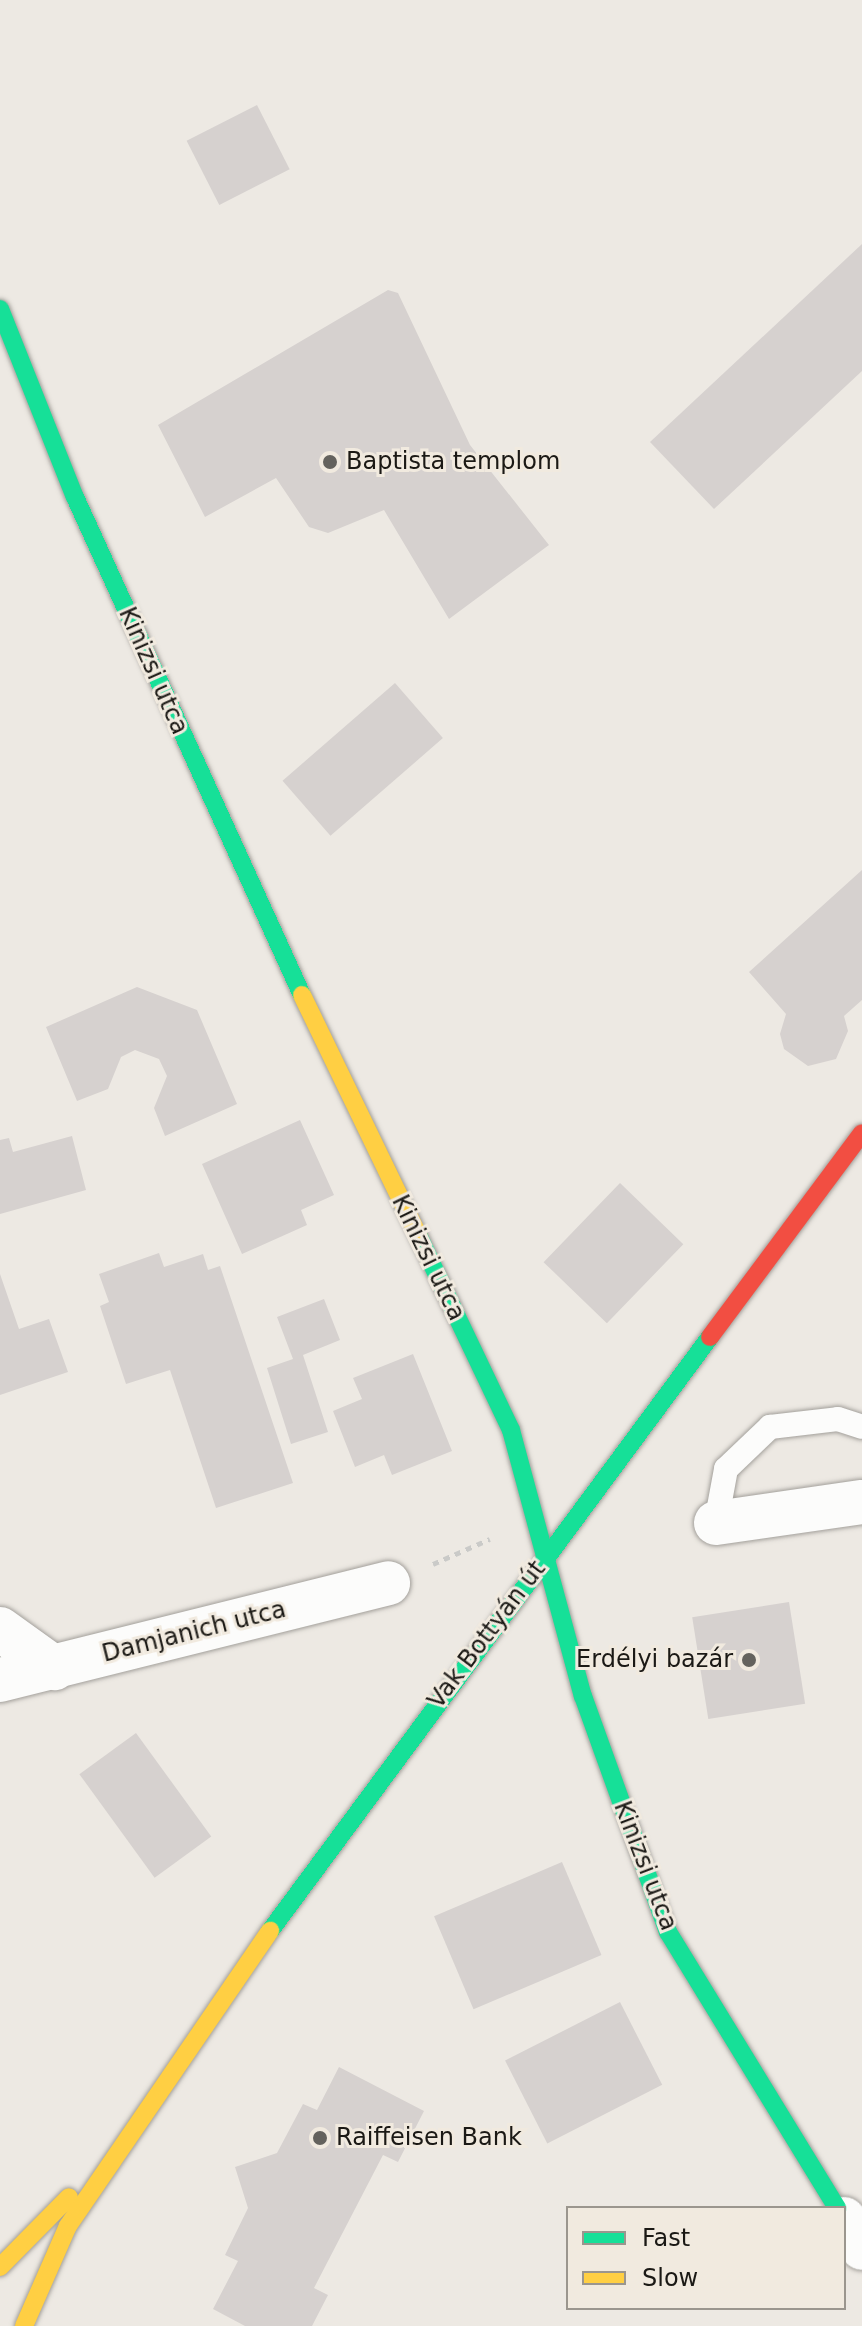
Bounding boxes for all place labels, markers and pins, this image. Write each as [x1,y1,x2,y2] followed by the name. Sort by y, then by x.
[346,448,560,476] place label: Baptista templom
[321,453,339,471] marker: Baptista templom
[576,1646,733,1674] place label: Erdélyi bazár
[740,1651,758,1669] marker: Erdélyi bazár
[336,2124,522,2152] place label: Raiffeisen Bank
[311,2129,329,2147] marker: Raiffeisen Bank

